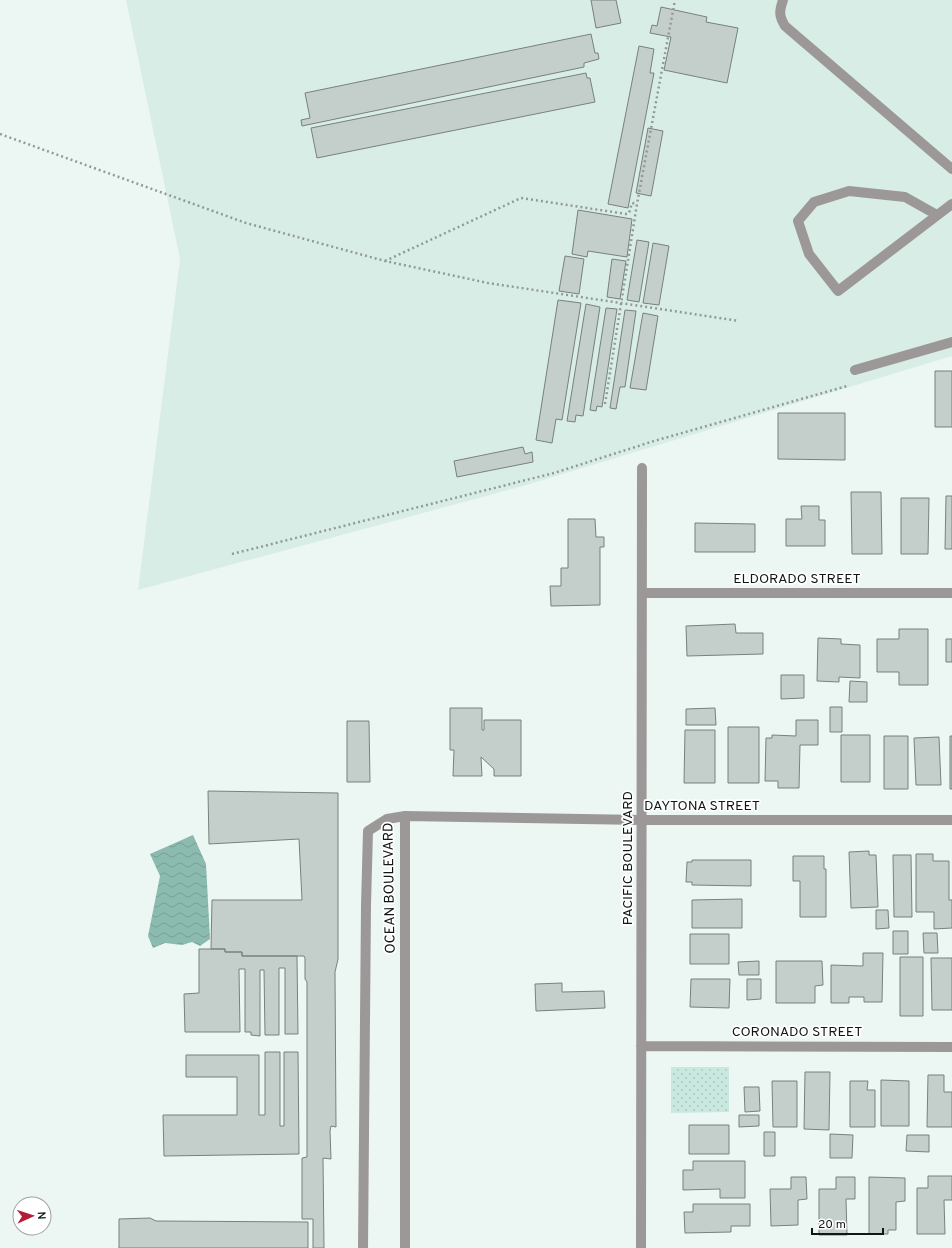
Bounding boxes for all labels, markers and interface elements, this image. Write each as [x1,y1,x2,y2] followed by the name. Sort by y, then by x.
[733,571,861,588] street label: ELDORADO STREET
[620,791,637,925] street label: PACIFIC BOULEVARD
[644,798,760,815] street label: DAYTONA STREET
[380,822,400,954] street label: OCEAN BOULEVARD
[732,1024,862,1041] street label: CORONADO STREET
[12,1196,52,1236] north arrow
[812,1210,883,1236] scale bar
[34,1211,48,1220] text: N
[818,1217,846,1233] text: 20 m

